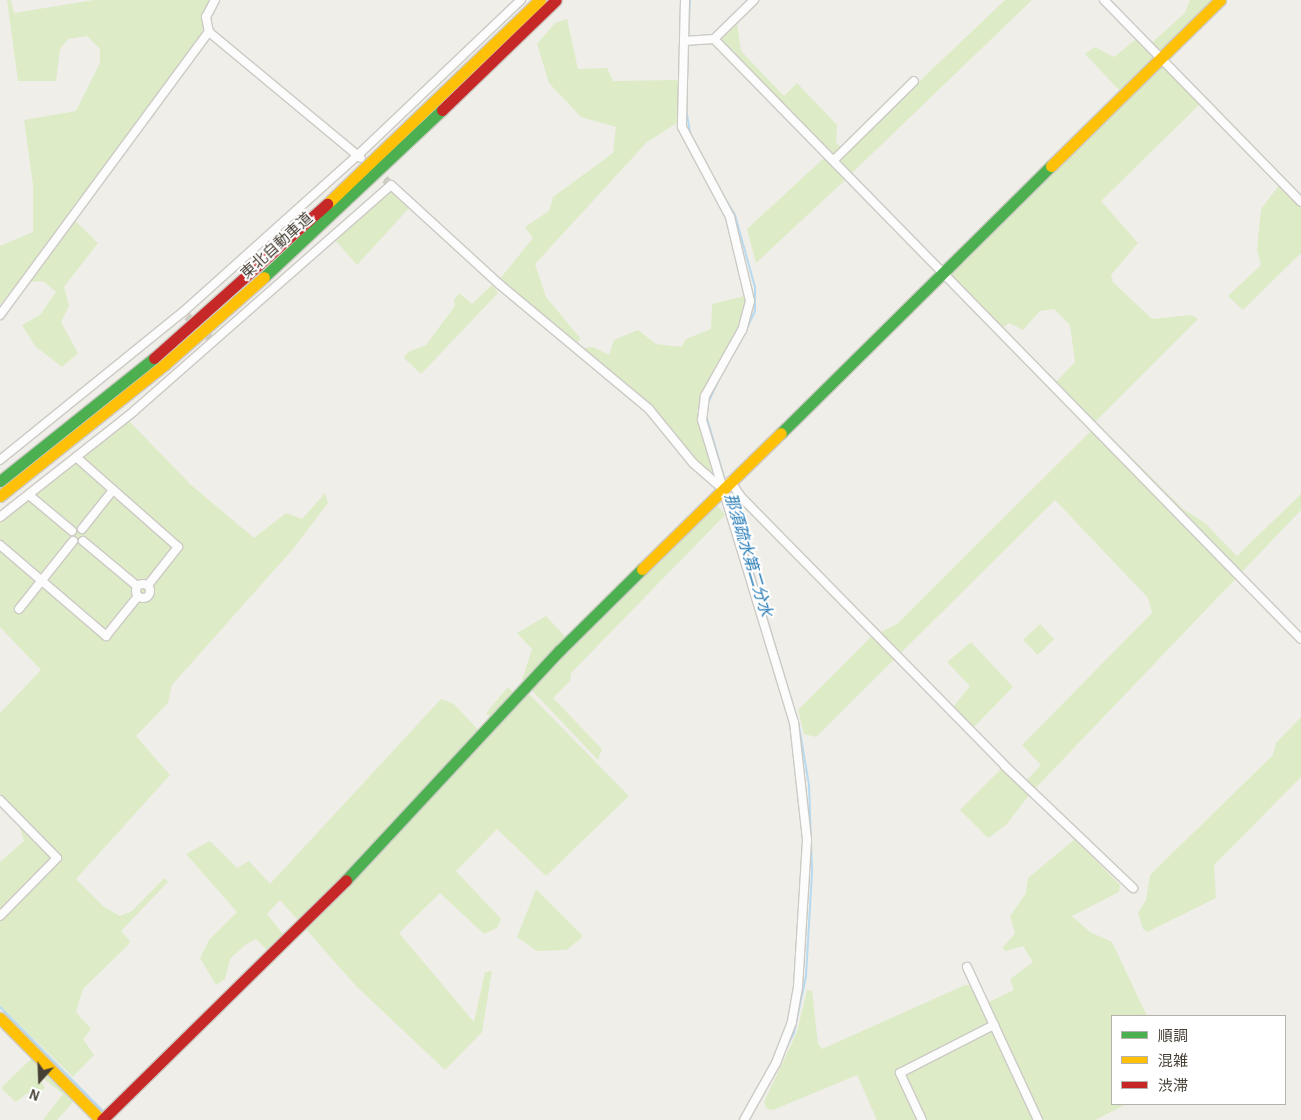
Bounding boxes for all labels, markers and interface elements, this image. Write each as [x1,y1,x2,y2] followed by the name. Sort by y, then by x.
[238,209,316,283] street label: 東北自動車道
[720,491,776,619] water label: 那須疏水第二分水
[1111,1015,1286,1105] legend
[1158,1029,1188,1044] text: 順調
[1158,1054,1188,1069] text: 混雑
[15,1055,65,1105] north arrow
[1158,1079,1188,1094] text: 渋滞
[28,1086,42,1102] text: N

